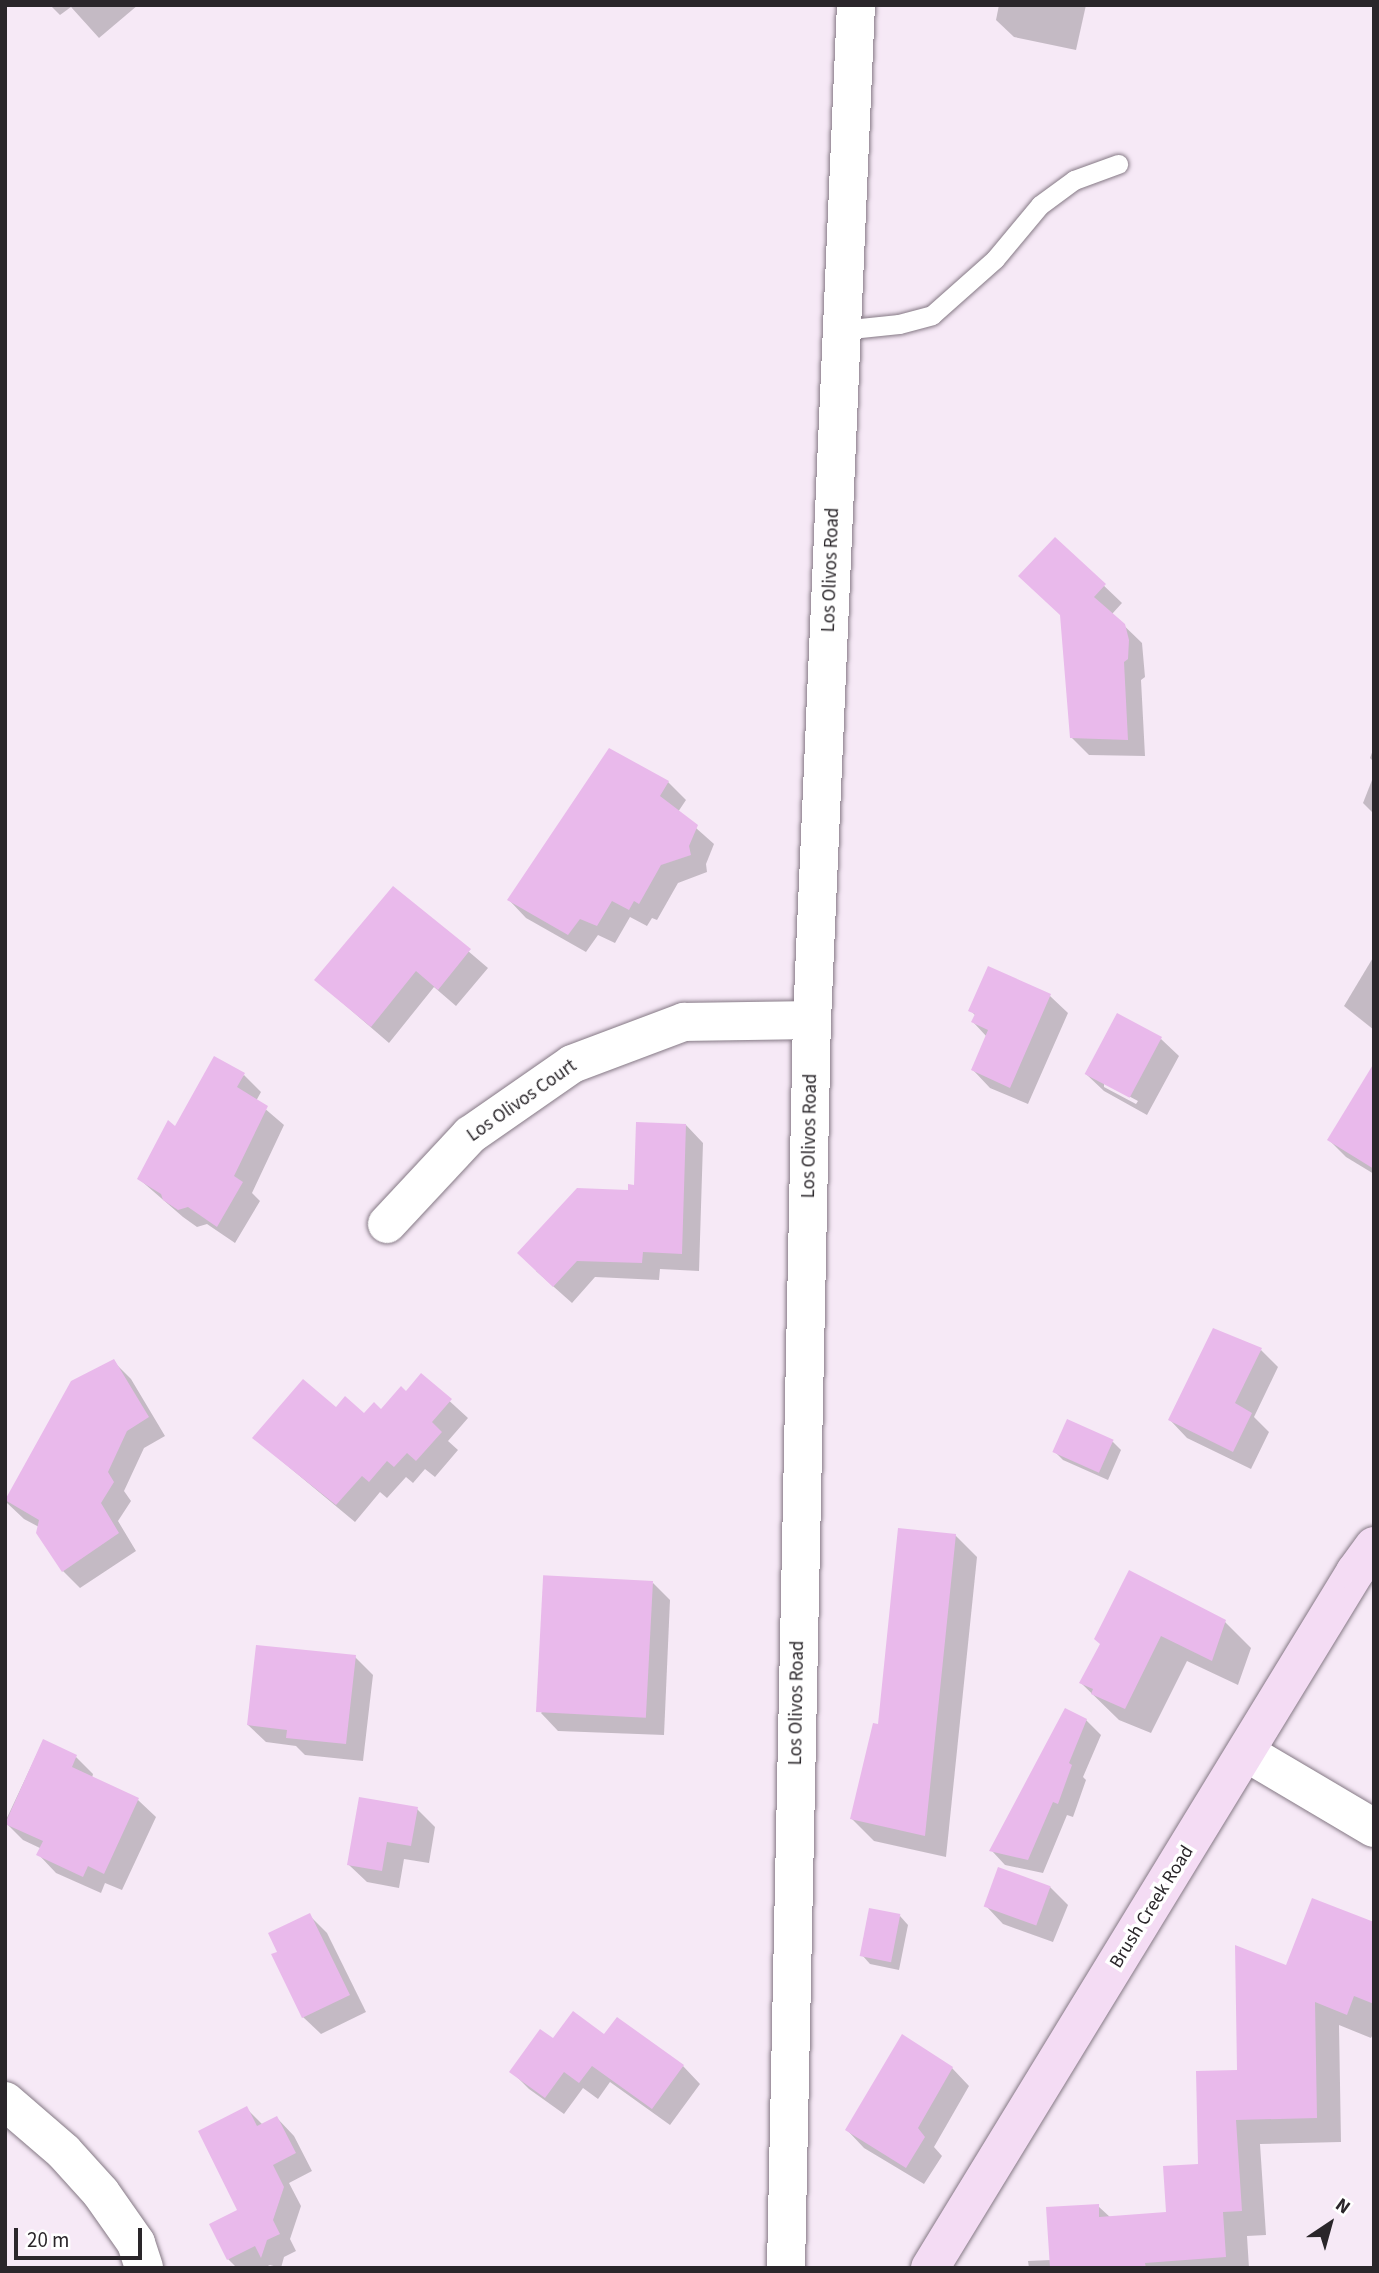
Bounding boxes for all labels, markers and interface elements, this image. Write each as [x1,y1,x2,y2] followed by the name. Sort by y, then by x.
[817,507,845,633] street label: Los Olivos Road
[463,1055,581,1147] street label: Los Olivos Court
[798,1073,822,1199] street label: Los Olivos Road
[785,1640,809,1766] street label: Los Olivos Road
[1105,1841,1199,1973] street label: Brush Creek Road
[1295,2189,1365,2259] north arrow
[1330,2192,1356,2221] text: N
[18,2214,145,2258] scale bar
[27,2225,69,2255] text: 20 m

